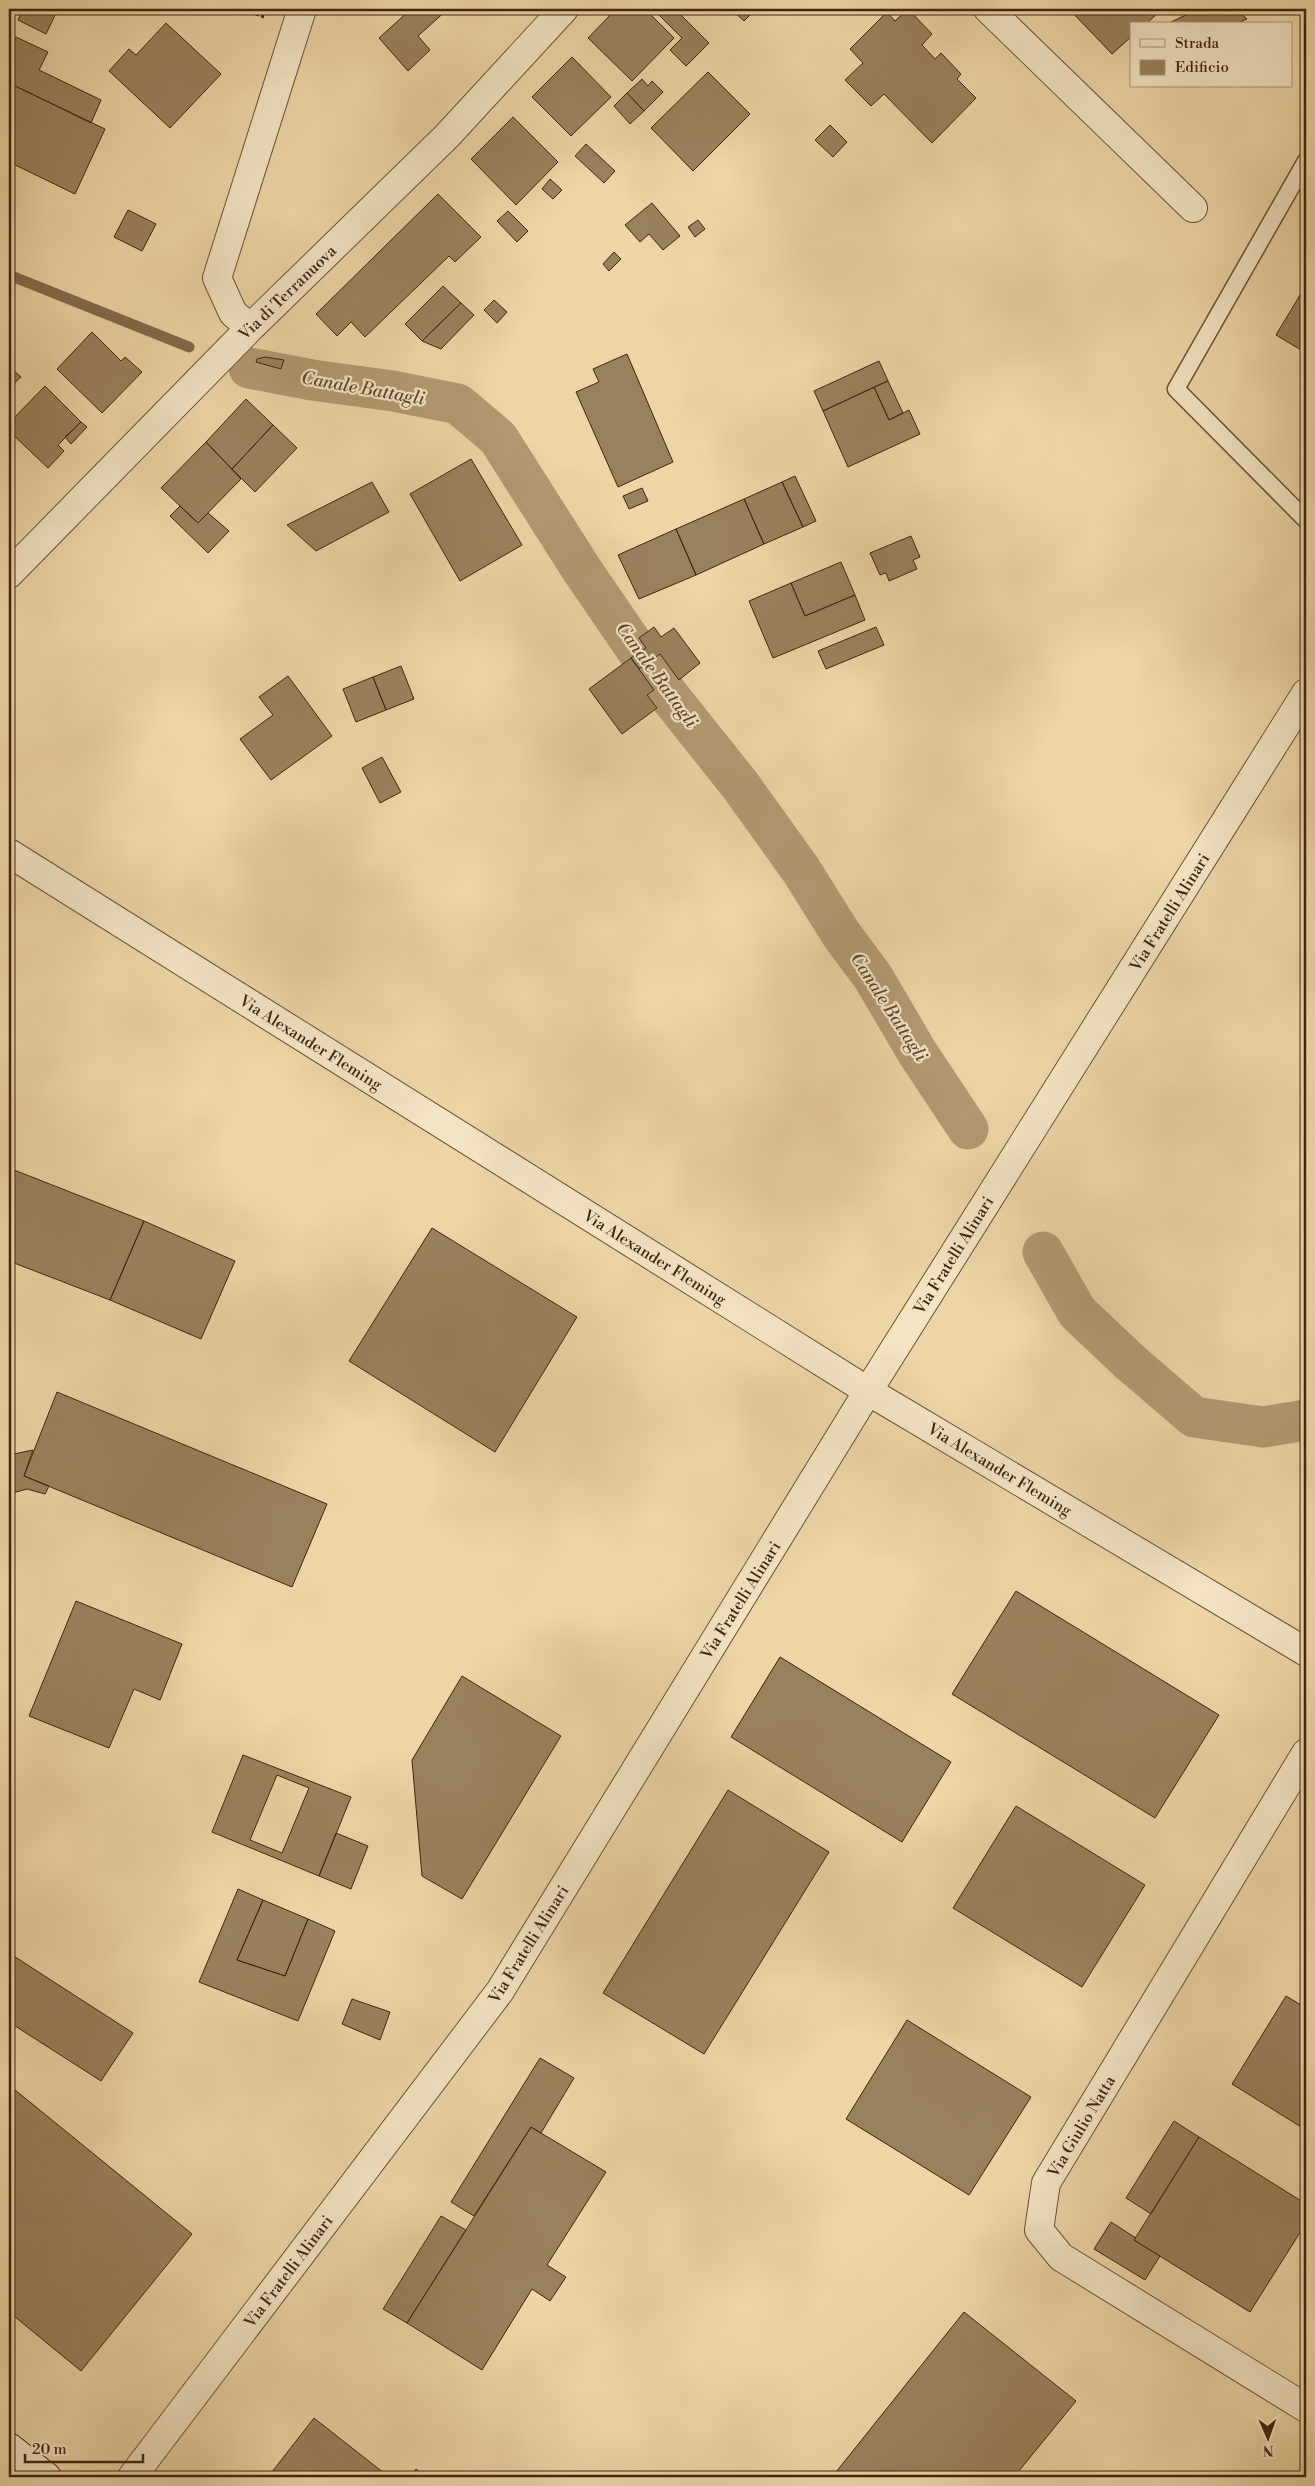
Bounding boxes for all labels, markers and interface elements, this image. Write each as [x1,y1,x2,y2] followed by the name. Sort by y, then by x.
[1130,22,1292,88] legend
[1175,34,1219,53] text: Strada
[1175,58,1229,77] text: Edificio
[234,240,341,345] street label: Via di Terranuova
[299,366,427,411] water label: Canale Battagli
[611,618,703,733] water label: Canale Battagli
[1125,850,1214,976] street label: Via Fratelli Alinari
[845,949,932,1066] water label: Canale Battagli
[234,990,386,1095] street label: Via Alexander Fleming
[909,1193,998,1319] street label: Via Fratelli Alinari
[578,1205,730,1310] street label: Via Alexander Fleming
[923,1418,1076,1521] street label: Via Alexander Fleming
[696,1538,785,1664] street label: Via Fratelli Alinari
[484,1882,573,2008] street label: Via Fratelli Alinari
[1043,2071,1121,2182] street label: Via Giulio Natta
[240,2212,337,2332] street label: Via Fratelli Alinari
[1242,2414,1292,2464] north arrow
[25,2431,142,2463] scale bar
[32,2440,67,2459] text: 20 m
[1263,2441,1274,2459] text: N

